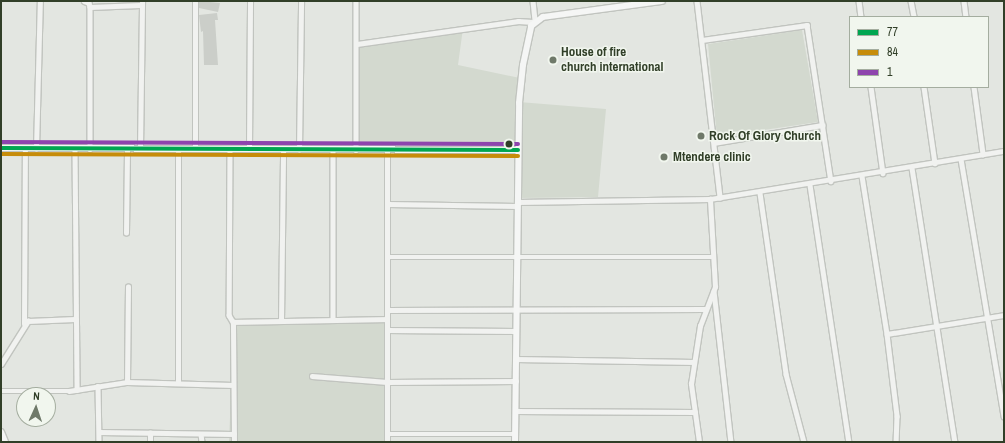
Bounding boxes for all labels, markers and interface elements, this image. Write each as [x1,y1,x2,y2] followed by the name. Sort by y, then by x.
[849,16,989,88] legend
[887,24,898,40] text: 77
[887,44,898,60] text: 84
[561,45,663,76] place label: House of fire church international
[548,55,558,65] marker: House of fire church international
[887,64,892,80] text: 1
[709,128,821,144] place label: Rock Of Glory Church
[696,131,706,141] marker: Rock Of Glory Church
[504,139,514,149] unlabelled marker
[673,149,751,165] place label: Mtendere clinic
[658,151,670,163] marker: Mtendere clinic
[16,387,56,427] north arrow
[33,389,40,403] text: N

